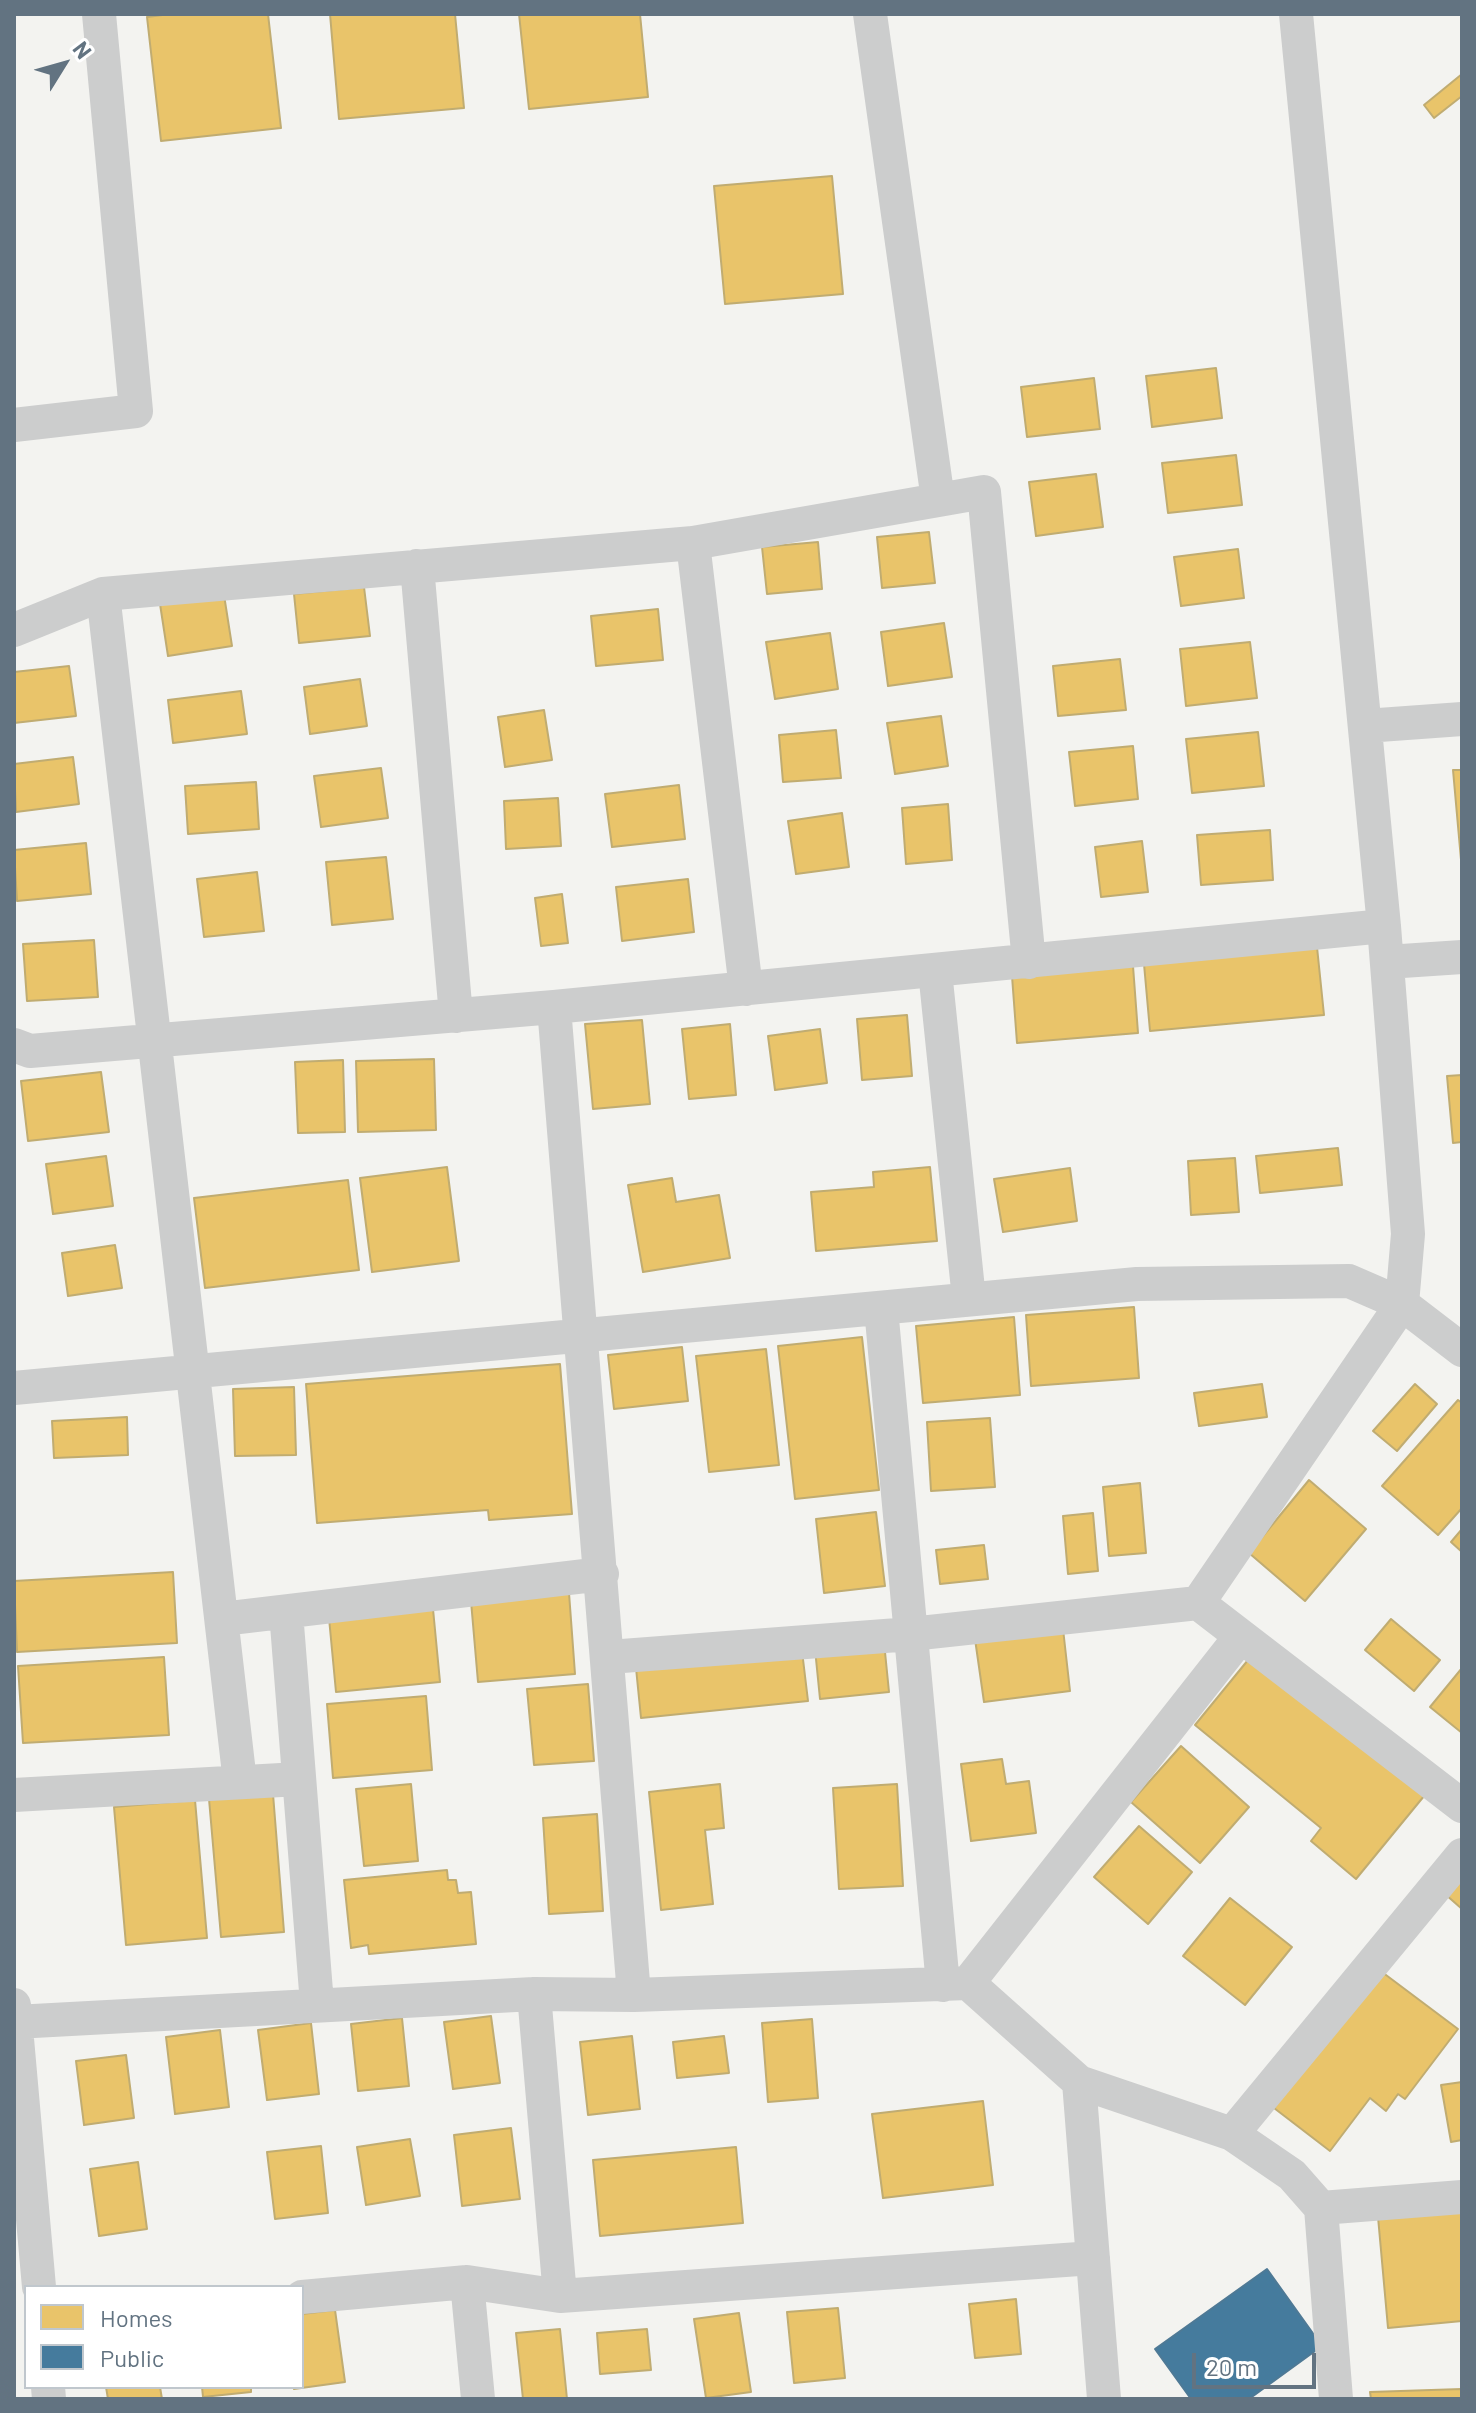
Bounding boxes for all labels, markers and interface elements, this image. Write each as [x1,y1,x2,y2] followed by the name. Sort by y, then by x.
[24,24,104,104] north arrow
[68,36,98,63] text: N
[24,2285,304,2389] legend
[100,2303,173,2332] text: Homes
[1196,2337,1320,2387] scale bar
[100,2343,164,2372] text: Public
[1206,2352,1257,2381] text: 20 m

